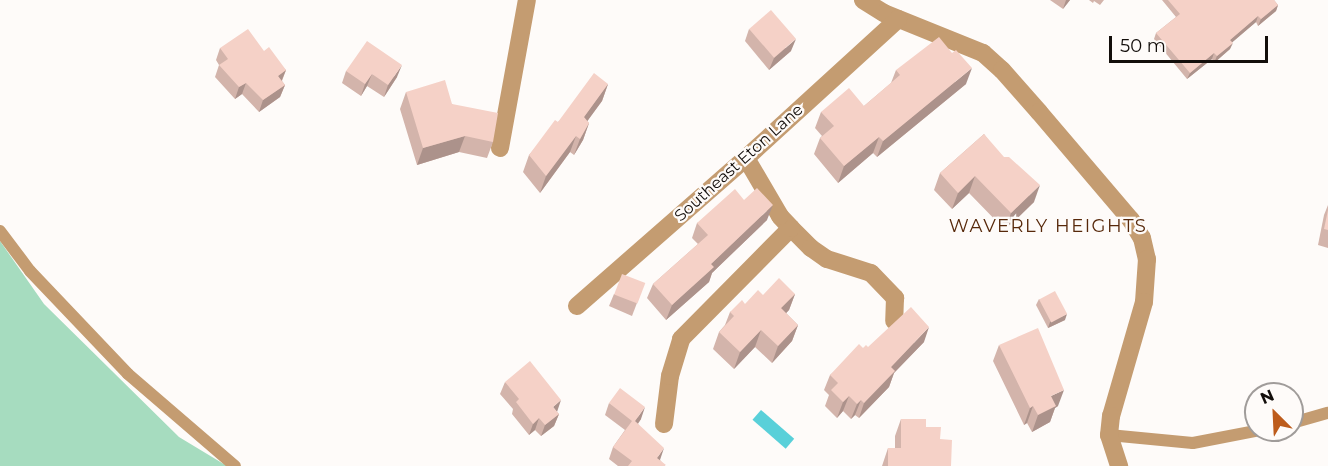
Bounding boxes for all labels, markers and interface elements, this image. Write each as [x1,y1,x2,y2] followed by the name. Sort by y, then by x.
[1112,24,1271,62] scale bar
[1120,35,1166,57] text: 50 m
[671,100,807,226] street label: Southeast Eton Lane
[949,215,1147,237] district label: WAVERLY HEIGHTS
[1244,382,1304,442] north arrow
[1258,386,1277,408] text: N

